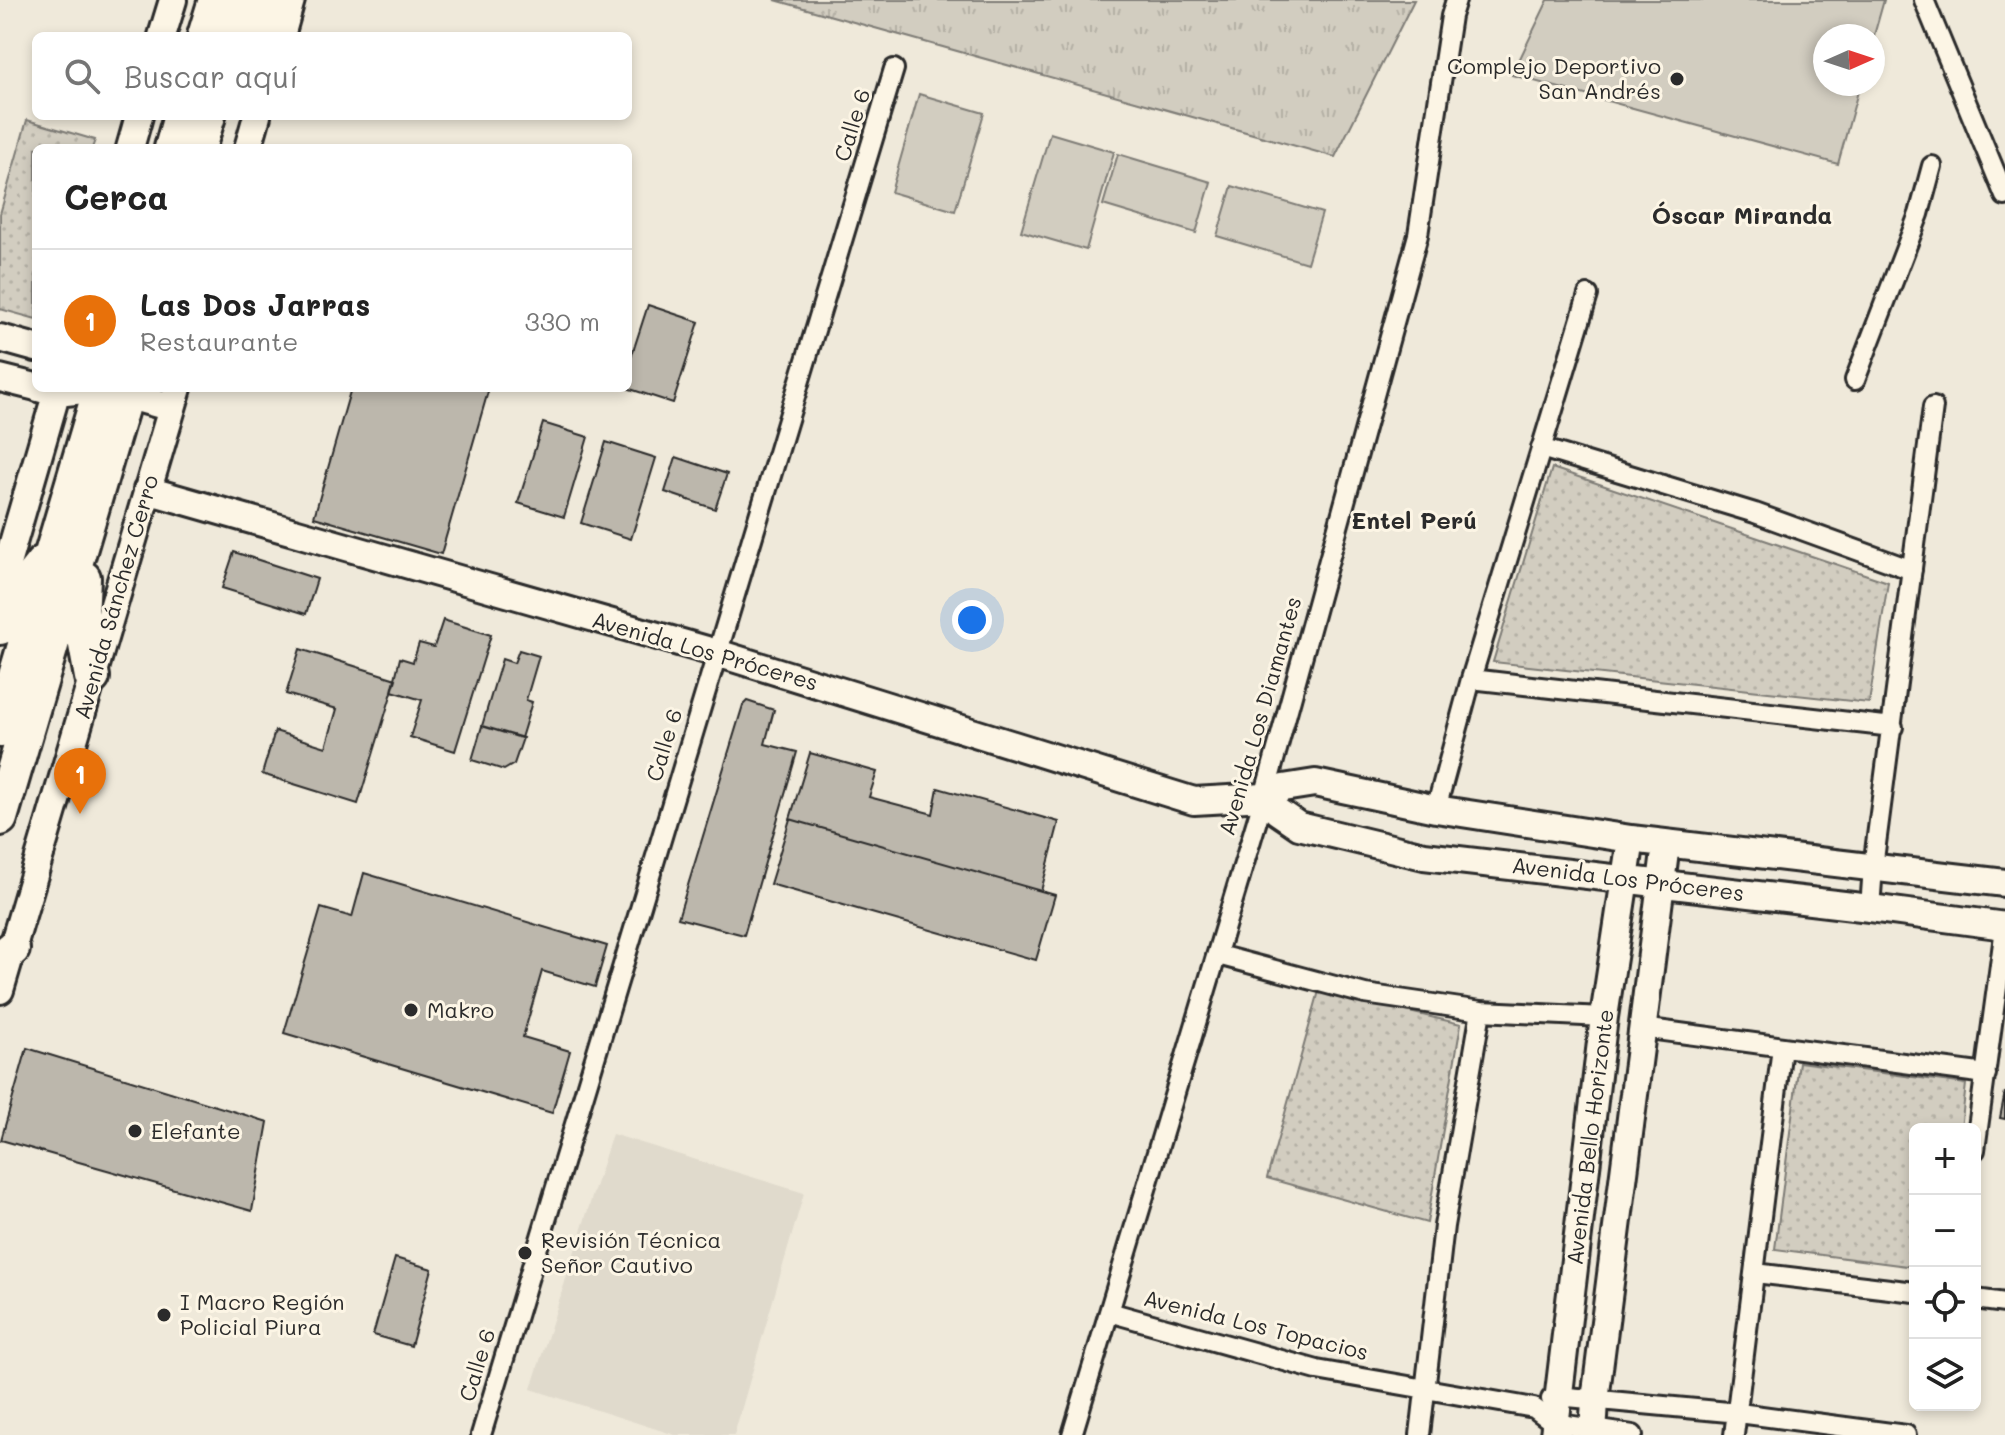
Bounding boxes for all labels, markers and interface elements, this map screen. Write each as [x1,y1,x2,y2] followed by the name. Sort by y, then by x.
[1813,24,1885,96] north arrow
[32,32,632,120] search box
[1447,51,1661,105] place label: Complejo Deportivo San Andrés
[60,54,104,98] icon: search
[124,56,298,96] text: Buscar aquí
[1668,70,1686,88] marker: Complejo Deportivo San Andrés
[827,85,876,165] street label: Calle 6
[64,174,168,219] text: Cerca
[1652,199,1832,230] district label: Óscar Miranda
[140,284,370,324] text: Las Dos Jarras
[84,304,96,338] text: 1
[524,304,600,338] text: 330 m
[140,324,298,358] text: Restaurante
[67,471,164,722] street label: Avenida Sánchez Cerro
[1351,504,1477,535] district label: Entel Perú
[1212,593,1308,839] street label: Avenida Los Diamantes
[952,600,992,640] your location
[589,604,821,697] street label: Avenida Los Próceres
[639,705,688,785] street label: Calle 6
[54,748,106,814] pin: 1
[1510,850,1746,907] street label: Avenida Los Próceres
[427,995,494,1024] place label: Makro
[402,1001,420,1019] marker: Makro
[1559,1007,1620,1267] street label: Avenida Bello Horizonte
[151,1116,241,1145] place label: Elefante
[126,1122,144,1140] marker: Elefante
[1909,1123,1981,1411] map controls
[1909,1123,1981,1195] button: +
[1909,1195,1981,1267] button: −
[541,1225,721,1279] place label: Revisión Técnica Señor Cautivo
[516,1244,534,1262] marker: Revisión Técnica Señor Cautivo
[1909,1267,1981,1339] button: locate
[1141,1283,1371,1366] street label: Avenida Los Topacios
[180,1287,344,1341] place label: I Macro Región Policial Piura
[155,1306,173,1324] marker: I Macro Región Policial Piura
[452,1325,501,1405] street label: Calle 6
[1909,1339,1981,1411] button: layers

